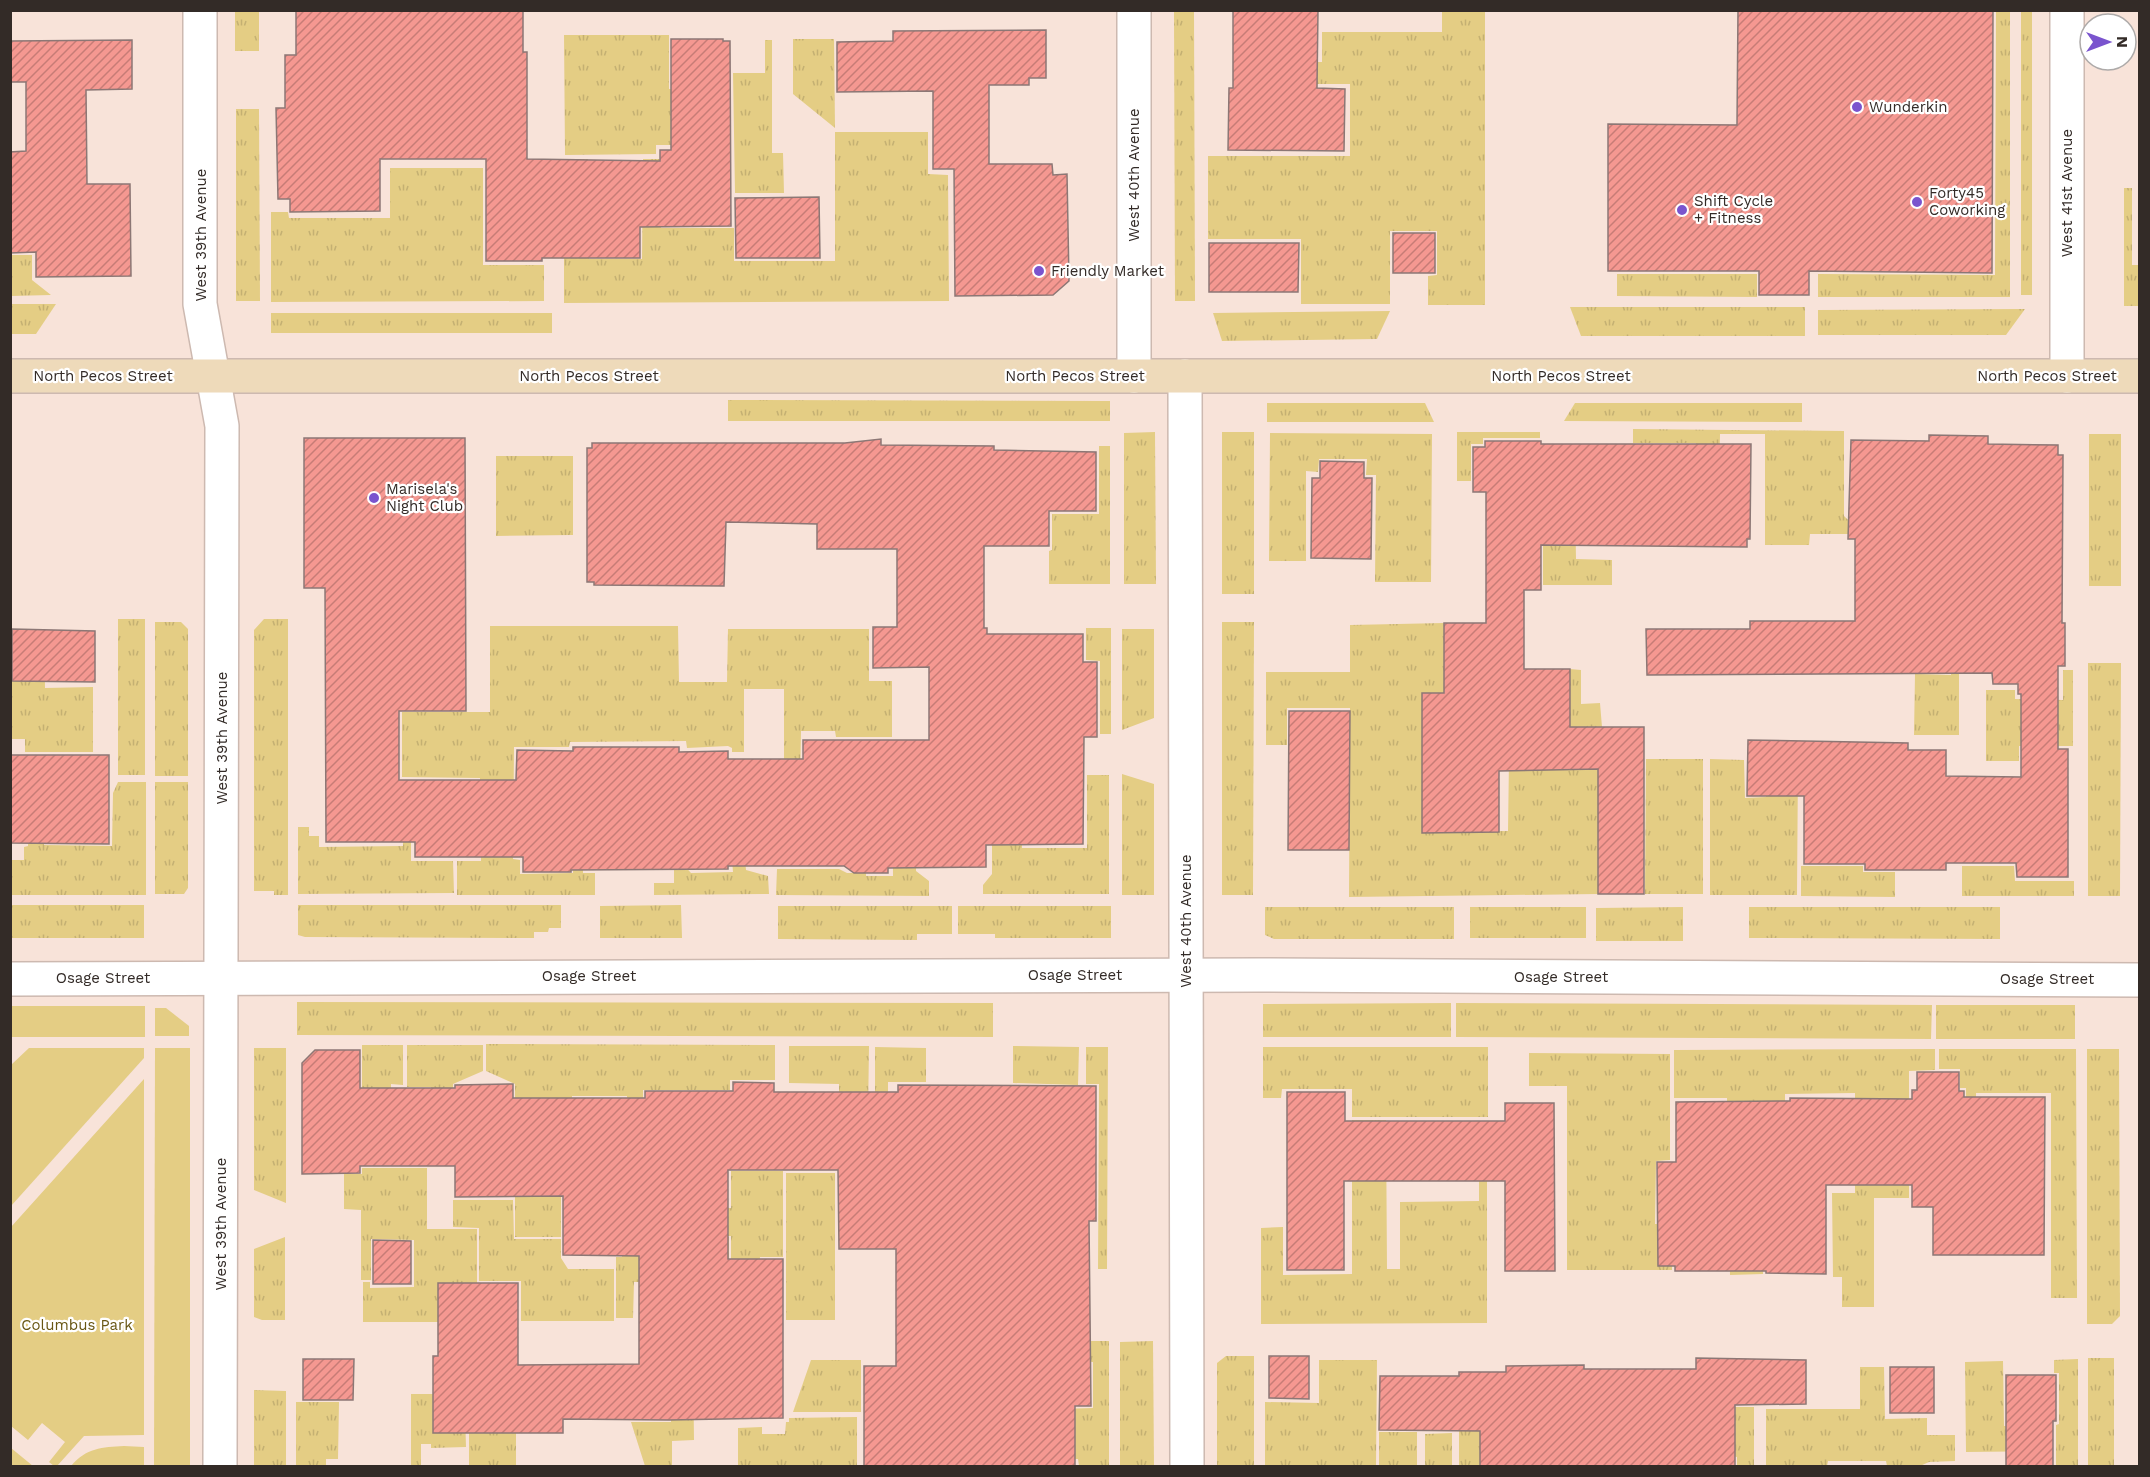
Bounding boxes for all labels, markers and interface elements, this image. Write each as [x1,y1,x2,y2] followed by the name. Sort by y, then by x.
[2078,12,2138,72] north arrow
[2113,36,2132,48] text: N
[1869,98,1948,116] place label: Wunderkin
[1850,100,1864,114] marker: Wunderkin
[1125,108,1143,242] street label: West 40th Avenue
[2058,129,2076,257] street label: West 41st Avenue
[192,168,210,302] street label: West 39th Avenue
[1929,184,2005,219] place label: Forty45 Coworking
[1694,192,1773,227] place label: Shift Cycle + Fitness
[1910,195,1924,209] marker: Forty45 Coworking
[1675,203,1689,217] marker: Shift Cycle + Fitness
[1051,262,1165,280] place label: Friendly Market
[1032,264,1046,278] marker: Friendly Market
[33,367,173,385] street label: North Pecos Street
[519,367,659,385] street label: North Pecos Street
[1005,367,1145,385] street label: North Pecos Street
[1491,367,1631,385] street label: North Pecos Street
[1977,367,2117,385] street label: North Pecos Street
[386,480,463,515] place label: Marisela's Night Club
[367,491,381,505] marker: Marisela's Night Club
[213,671,231,805] street label: West 39th Avenue
[1177,854,1195,988] street label: West 40th Avenue
[1028,966,1123,984] street label: Osage Street
[542,967,637,985] street label: Osage Street
[1514,968,1609,986] street label: Osage Street
[56,969,151,987] street label: Osage Street
[2000,970,2095,988] street label: Osage Street
[212,1157,230,1291] street label: West 39th Avenue
[21,1316,133,1334] park label: Columbus Park

